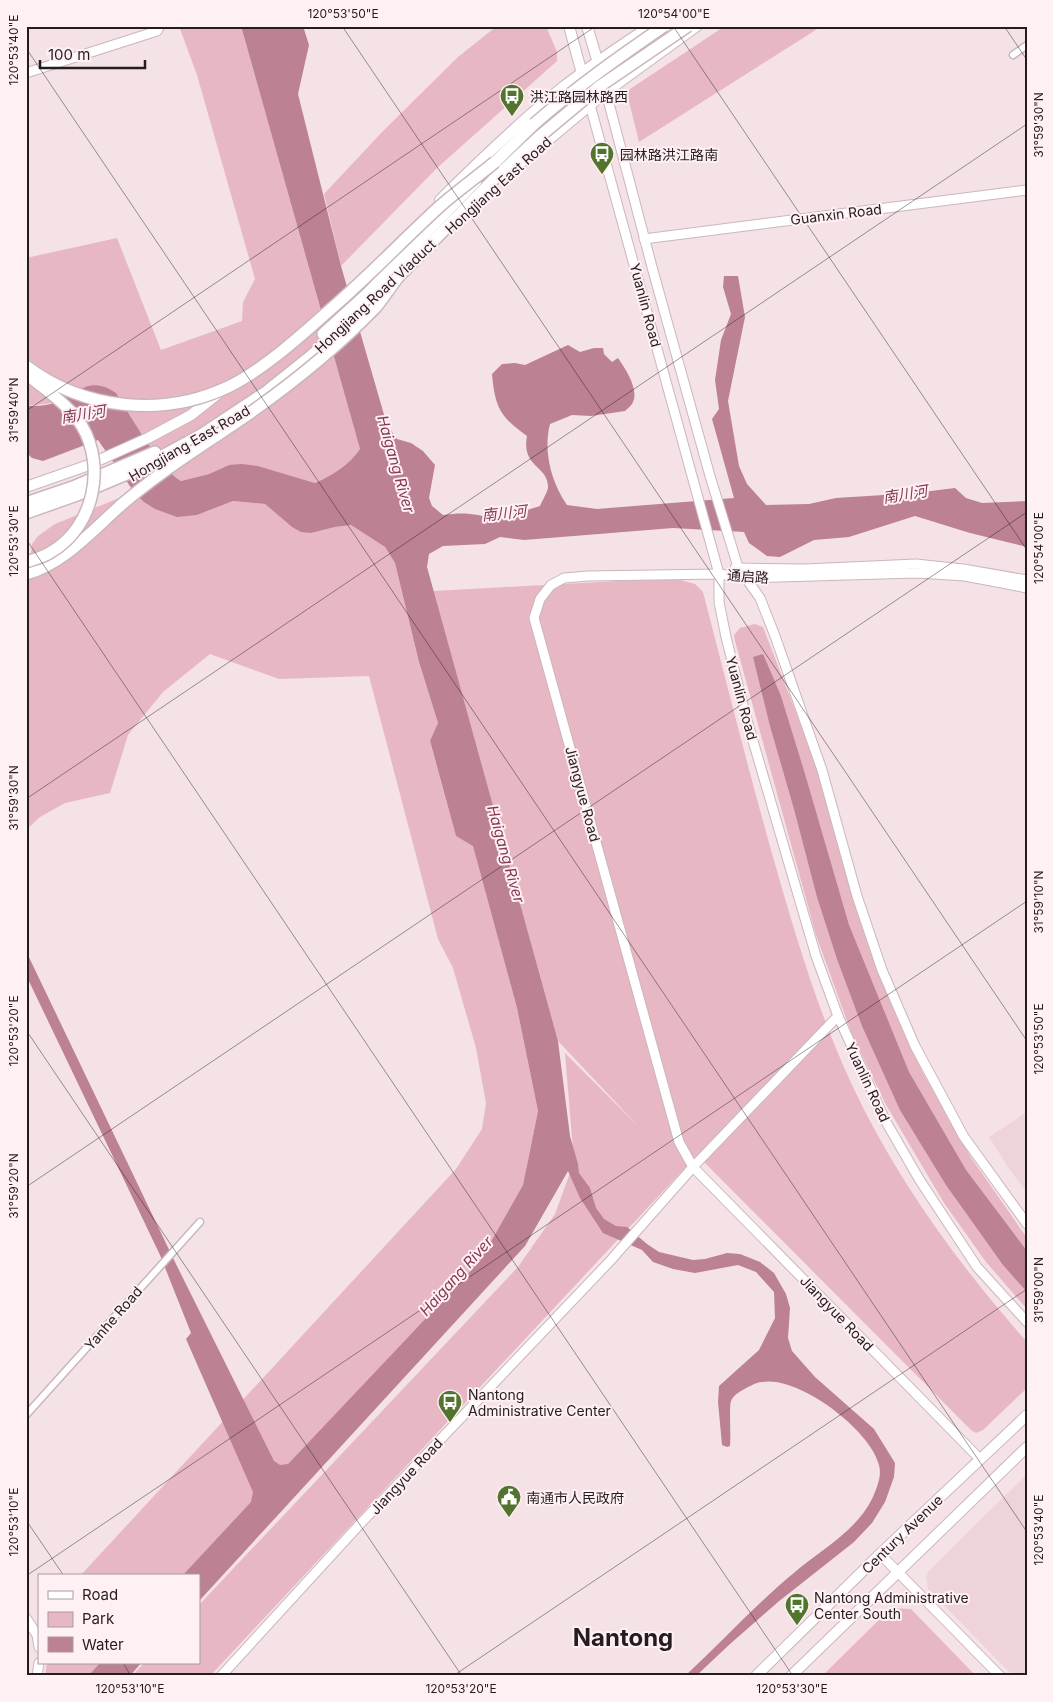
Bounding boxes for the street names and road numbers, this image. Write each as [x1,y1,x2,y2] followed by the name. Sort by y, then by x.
[441,133,555,237] street label: Hongjiang East Road
[789,200,883,228] street label: Guanxin Road
[311,235,439,356] street label: Hongjiang Road Viaduct
[627,261,665,349] street label: Yuanlin Road
[125,401,253,485] street label: Hongjiang East Road
[726,566,770,586] street label: 通启路
[723,654,761,742] street label: Yuanlin Road
[562,744,604,844] street label: Jiangyue Road
[842,1039,894,1125] street label: Yuanlin Road
[797,1272,877,1354] street label: Jiangyue Road
[81,1283,145,1353] street label: Yanhe Road
[366,1434,446,1518] street label: Jiangyue Road
[858,1491,946,1577] street label: Century Avenue

